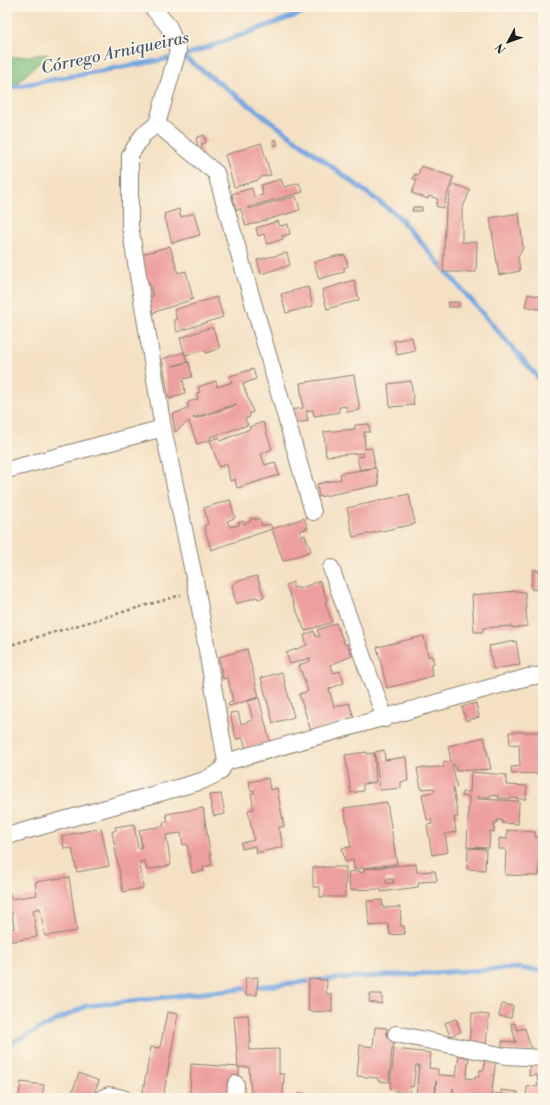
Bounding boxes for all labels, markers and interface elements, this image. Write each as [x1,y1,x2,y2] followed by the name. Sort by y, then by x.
[488,22,528,62] north arrow
[39,27,191,79] water label: Córrego Arniqueiras
[493,40,509,56] text: N

